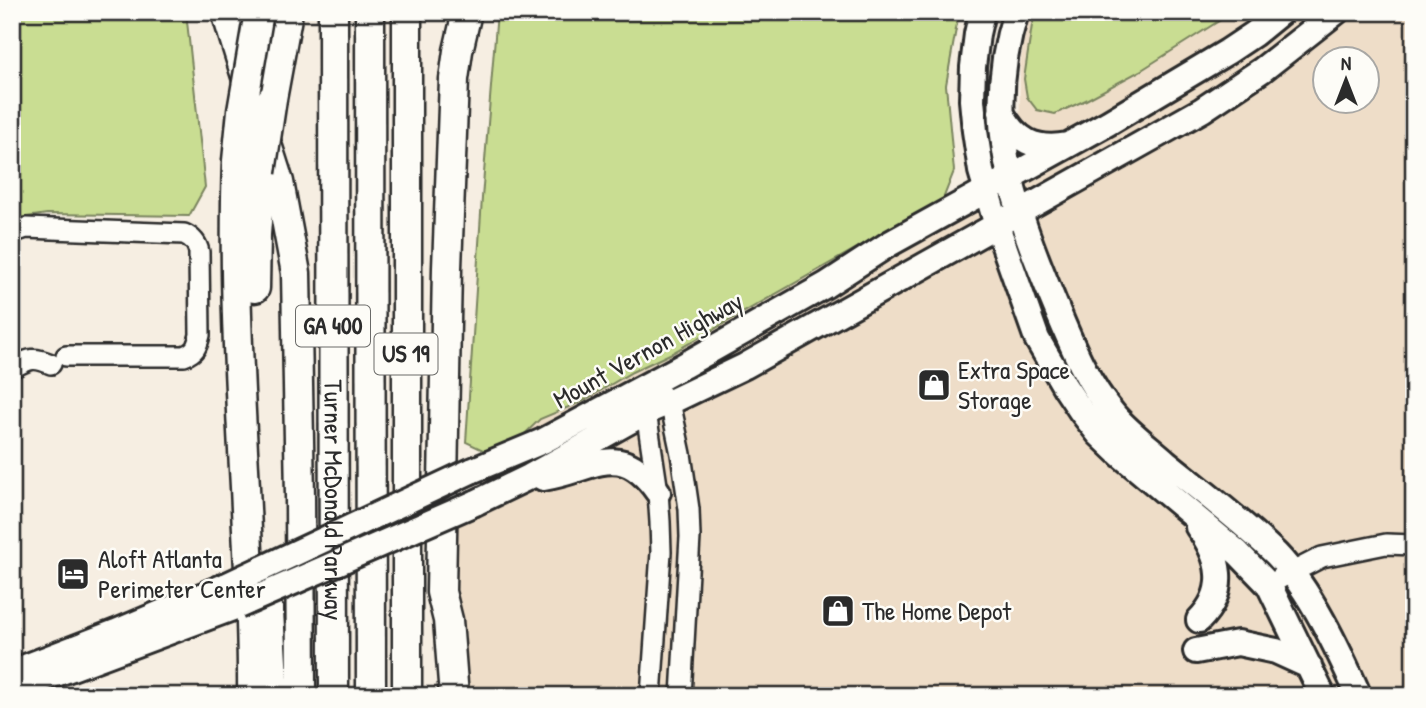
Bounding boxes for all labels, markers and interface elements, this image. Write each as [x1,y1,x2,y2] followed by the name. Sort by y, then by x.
[1310,46,1380,116] north arrow
[1341,50,1351,76] text: N
[547,283,749,416] street label: Mount Vernon Highway
[296,306,370,346] road number: GA 400
[374,334,438,374] road number: US 19
[958,352,1070,417] place label: Extra Space Storage
[915,366,953,404] shop icon: Extra Space Storage
[317,380,352,620] street label: Turner McDonald Parkway
[98,541,266,606] place label: Aloft Atlanta Perimeter Center
[54,555,92,593] hotel icon: Aloft Atlanta Perimeter Center
[819,592,857,630] shop icon: The Home Depot
[862,593,1012,628] place label: The Home Depot

